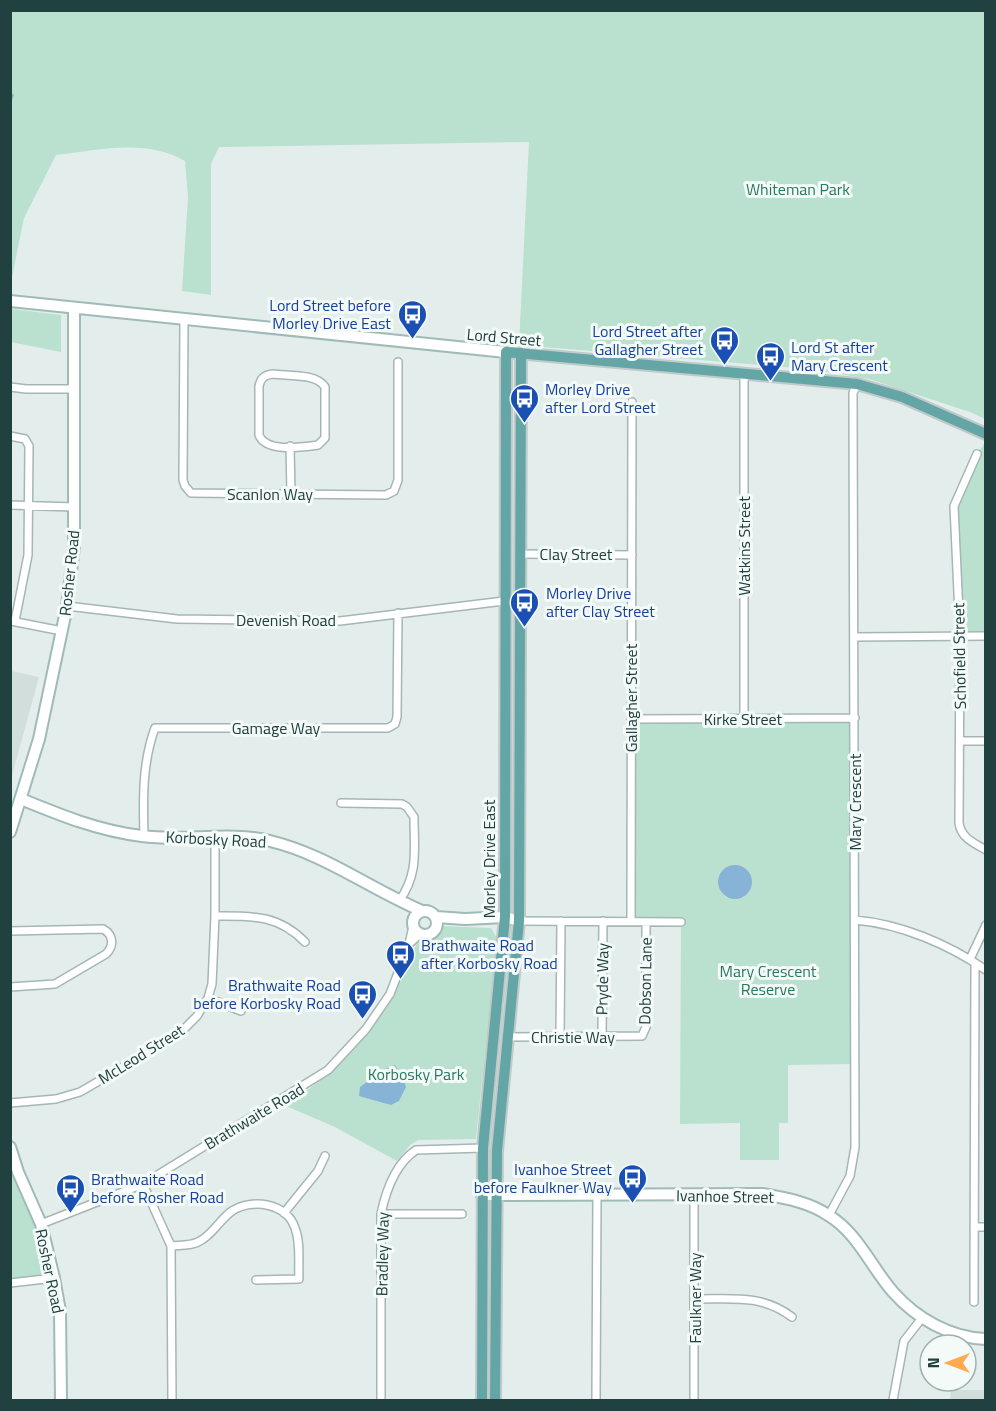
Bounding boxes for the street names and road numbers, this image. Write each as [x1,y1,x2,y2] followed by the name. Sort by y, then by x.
[466,322,543,352] street label: Lord Street
[227,482,313,506] street label: Scanlon Way
[732,496,756,596] street label: Watkins Street
[53,529,85,617] street label: Rosher Road
[540,542,613,566] street label: Clay Street
[946,602,972,709] street label: Schofield Street
[236,608,336,632] street label: Devenish Road
[619,643,643,752] street label: Gallagher Street
[704,707,783,731] street label: Kirke Street
[232,716,321,740] street label: Gamage Way
[843,753,867,850] street label: Mary Crescent
[477,799,501,918] street label: Morley Drive East
[165,824,267,854] street label: Korbosky Road
[632,937,658,1025] street label: Dobson Lane
[589,942,615,1015] street label: Pryde Way
[93,1018,189,1090] street label: McLeod Street
[531,1025,615,1049] street label: Christie Way
[199,1077,309,1155] street label: Brathwaite Road
[676,1183,775,1209] street label: Ivanhoe Street
[369,1211,395,1296] street label: Bradley Way
[29,1226,71,1316] street label: Rosher Road
[683,1252,707,1344] street label: Faulkner Way

